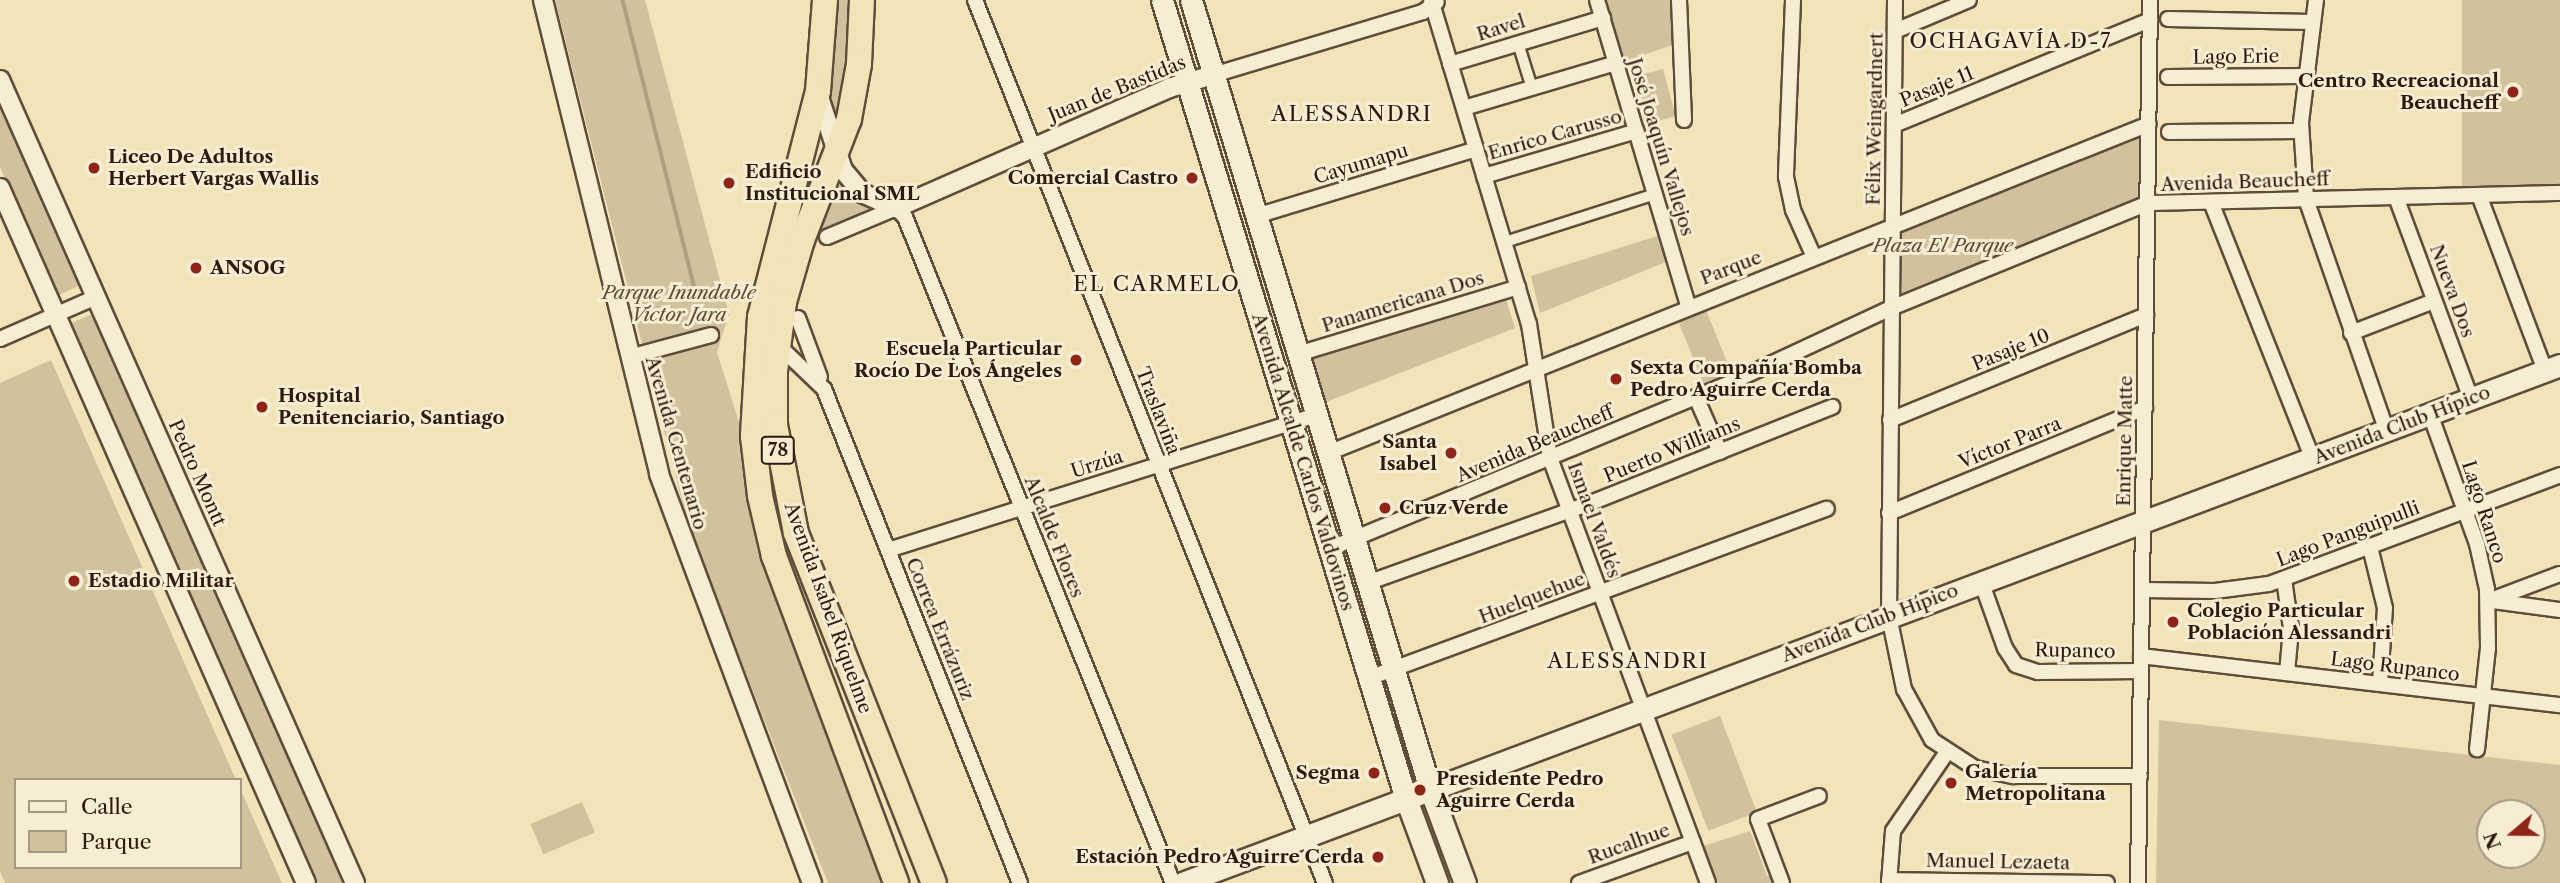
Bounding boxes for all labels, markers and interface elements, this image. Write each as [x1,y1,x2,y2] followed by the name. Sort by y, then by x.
[1474,10,1528,46] street label: Ravel
[1911,28,2111,54] district label: OCHAGAVÍA D-7
[1862,32,1888,206] street label: Félix Weingardnert
[2192,45,2280,69] street label: Lago Erie
[1045,51,1189,127] street label: Juan de Bastidas
[1623,55,1699,239] street label: José Joaquín Vallejos
[1897,62,1977,112] street label: Pasaje 11
[2298,70,2499,114] place label: Centro Recreacional Beaucheff
[2505,84,2521,100] marker: Centro Recreacional Beaucheff
[1272,101,1432,127] district label: ALESSANDRI
[1486,105,1624,165] street label: Enrico Carusso
[1311,139,1411,189] street label: Cayumapu
[108,146,321,190] place label: Liceo De Adultos Herbert Vargas Wallis
[86,160,102,176] marker: Liceo De Adultos Herbert Vargas Wallis
[745,161,920,205] place label: Edificio Institucional SML
[1008,167,1178,189] place label: Comercial Castro
[2160,168,2330,196] street label: Avenida Beaucheff
[1184,170,1200,186] marker: Comercial Castro
[719,173,739,193] marker: Edificio Institucional SML
[1873,235,2013,257] park label: Plaza El Parque
[2425,241,2479,341] street label: Nueva Dos
[1697,246,1765,290] street label: Parque
[210,257,286,279] place label: ANSOG
[188,260,204,276] marker: ANSOG
[1319,266,1487,338] street label: Panamericana Dos
[1074,271,1240,297] district label: EL CARMELO
[602,282,756,326] park label: Parque Inundable Víctor Jara
[1247,310,1359,614] street label: Avenida Alcalde Carlos Valdovinos
[1969,324,2053,376] street label: Pasaje 10
[853,338,1062,382] place label: Escuela Particular Rocío De Los Ángeles
[1068,352,1084,368] marker: Escuela Particular Rocío De Los Ángeles
[640,354,712,532] street label: Avenida Centenario
[1630,357,1863,401] place label: Sexta Compañía Bomba Pedro Aguirre Cerda
[1131,364,1185,458] street label: Traslaviña
[1608,371,1624,387] marker: Sexta Compañía Bomba Pedro Aguirre Cerda
[2112,375,2138,507] street label: Enrique Matte
[2310,381,2494,469] street label: Avenida Club Hípico
[278,385,504,429] place label: Hospital Penitenciario, Santiago
[252,397,272,417] marker: Hospital Penitenciario, Santiago
[1453,401,1617,487] street label: Avenida Beaucheff
[1600,412,1744,488] street label: Puerto Williams
[1955,412,2065,474] street label: Víctor Parra
[163,416,231,530] street label: Pedro Montt
[1379,431,1437,475] place label: Santa Isabel
[760,436,796,464] road number: 78
[1068,445,1126,483] street label: Urzúa
[1443,445,1459,461] marker: Santa Isabel
[2457,458,2511,566] street label: Lago Ranco
[1562,459,1626,581] street label: Ismael Valdés
[1019,473,1089,601] street label: Alcalde Flores
[2273,496,2423,572] street label: Lago Panguipulli
[1399,497,1509,519] place label: Cruz Verde
[779,499,877,717] street label: Avenida Isabel Riquelme
[1377,500,1393,516] marker: Cruz Verde
[901,554,979,704] street label: Correa Errázuriz
[1476,567,1588,629] street label: Huelquehue
[88,570,234,592] place label: Estadio Militar
[66,573,82,589] marker: Estadio Militar
[1778,579,1962,667] street label: Avenida Club Hípico
[2187,600,2392,644] place label: Colegio Particular Población Alessandri
[2165,614,2181,630] marker: Colegio Particular Población Alessandri
[2034,639,2116,663] street label: Rupanco
[1548,648,1708,674] district label: ALESSANDRI
[2329,648,2461,686] street label: Lago Rupanco
[1965,761,2106,805] place label: Galería Metropolitana
[1296,762,1360,784] place label: Segma
[1366,765,1382,781] marker: Segma
[1436,768,1604,812] place label: Presidente Pedro Aguirre Cerda
[1943,775,1959,791] marker: Galería Metropolitana
[14,778,242,869] legend
[1410,780,1430,800] marker: Presidente Pedro Aguirre Cerda
[81,794,133,819] text: Calle
[2476,799,2546,869] north arrow
[1585,819,1673,869] street label: Rucalhue
[81,829,152,854] text: Parque
[2479,829,2506,852] text: N
[1074,846,1364,868] place label: Estación Pedro Aguirre Cerda
[1370,849,1386,865] marker: Estación Pedro Aguirre Cerda
[1926,849,2070,875] street label: Manuel Lezaeta

